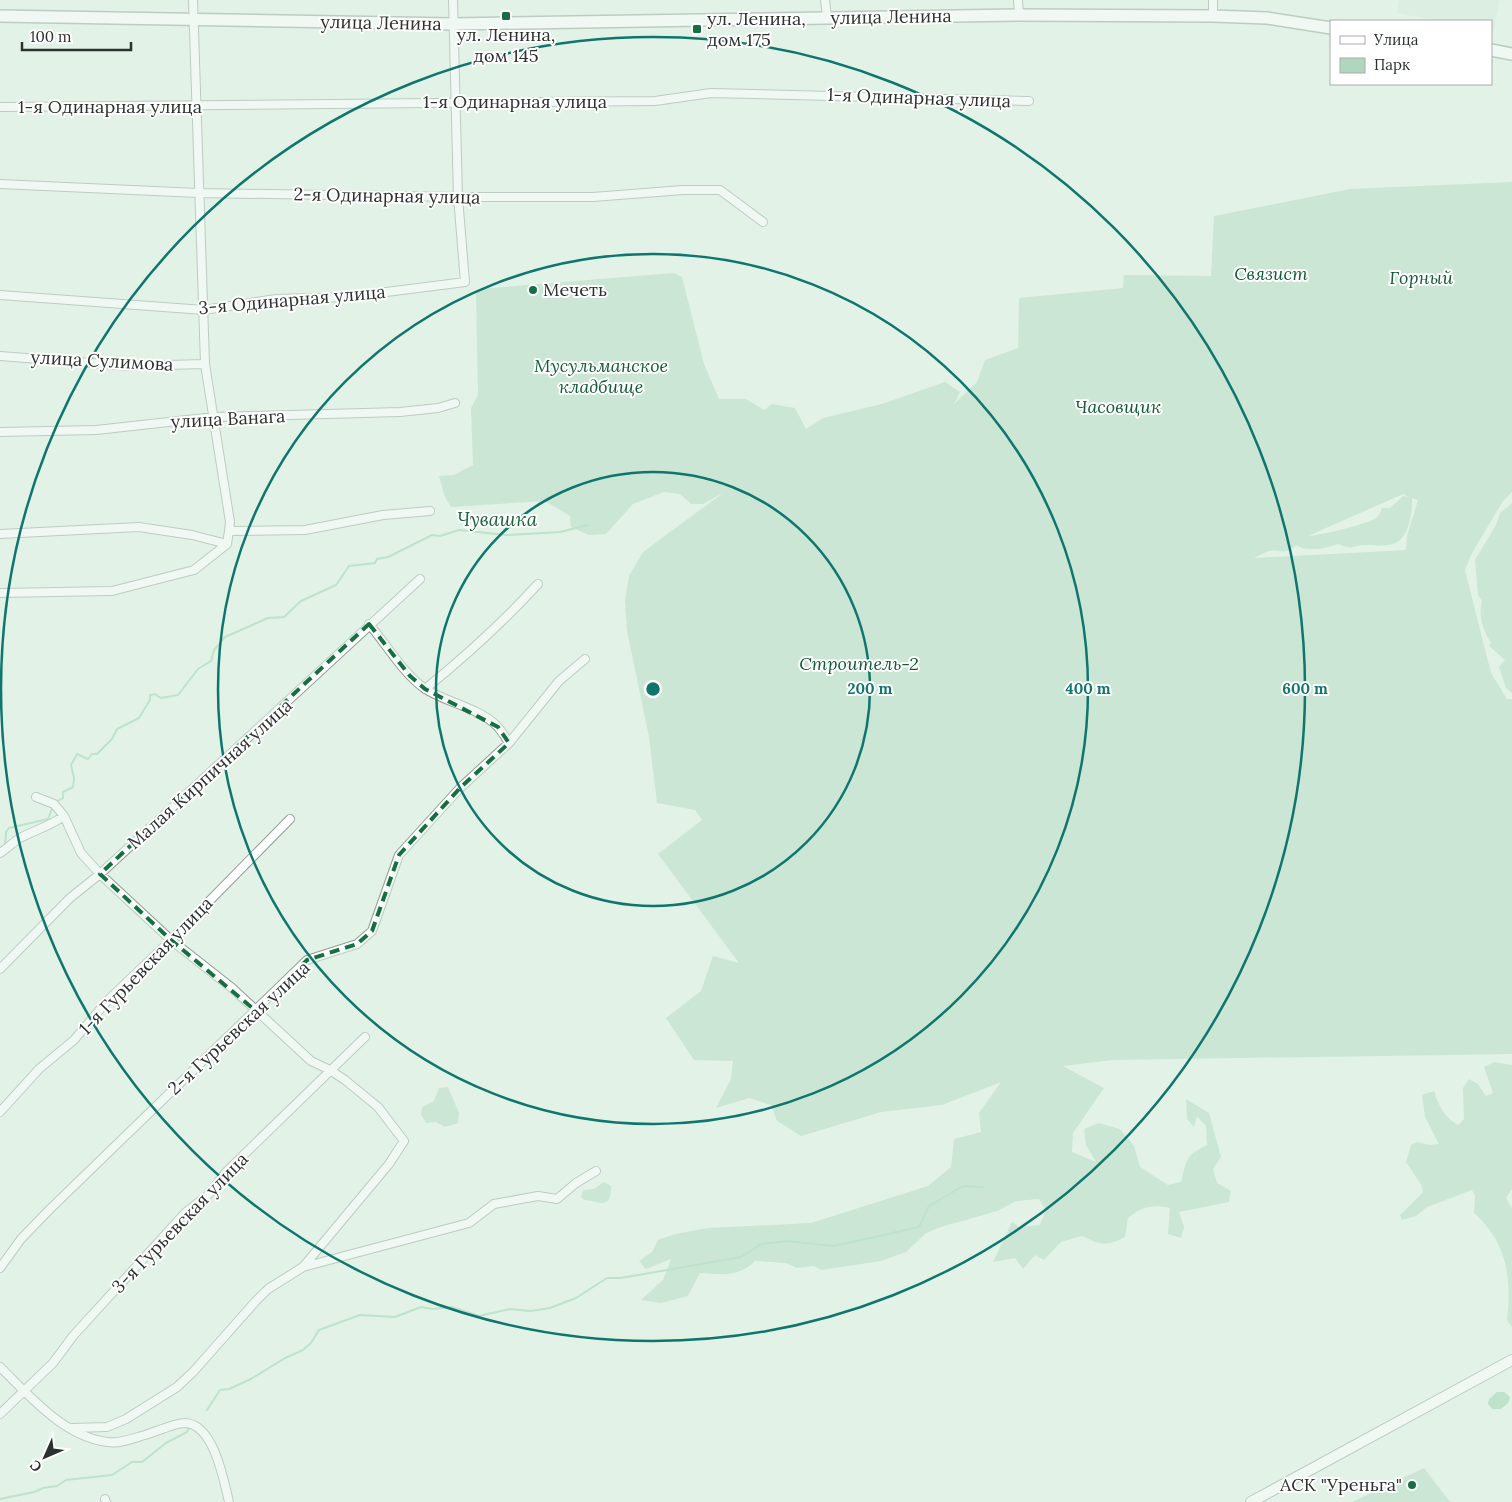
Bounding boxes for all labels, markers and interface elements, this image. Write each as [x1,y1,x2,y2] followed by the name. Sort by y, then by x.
[830,4,952,29] street label: улица Ленина
[707,7,806,51] place label: ул. Ленина, дом 175
[320,10,442,35] street label: улица Ленина
[500,10,512,22] marker: ул. Ленина, дом 145
[22,20,131,52] scale bar
[1330,20,1492,85] legend
[457,23,555,67] place label: ул. Ленина, дом 145
[691,23,703,35] marker: ул. Ленина, дом 175
[30,27,71,46] text: 100 m
[1373,30,1419,49] text: Улица
[1374,55,1410,74] text: Парк
[827,83,1011,112] street label: 1-я Одинарная улица
[423,90,607,113] street label: 1-я Одинарная улица
[18,95,202,118] street label: 1-я Одинарная улица
[293,182,481,209] street label: 2-я Одинарная улица
[1234,262,1308,285] park label: Связист
[1389,266,1453,289] park label: Горный
[543,278,607,301] place label: Мечеть
[198,280,386,319] street label: 3-я Одинарная улица
[527,284,539,296] marker: Мечеть
[30,345,174,376] street label: улица Сулимова
[534,354,668,398] park label: Мусульманское кладбище
[1075,395,1161,418] park label: Часовщик
[170,404,286,433] street label: улица Ванага
[457,507,538,531] water label: Чувашка
[799,652,919,675] park label: Строитель-2
[848,679,893,698] text: 200 m
[1065,679,1111,698] text: 400 m
[1282,679,1328,698] text: 600 m
[644,680,662,698] centre of rings
[123,694,297,854] street label: Малая Кирпичная улица
[74,892,217,1039] street label: 1-я Гурьевская улица
[163,956,314,1099] street label: 2-я Гурьевская улица
[107,1148,253,1298] street label: 3-я Гурьевская улица
[20,1432,70,1482] north arrow
[26,1456,46,1476] text: С
[1279,1473,1402,1496] place label: АСК "Уреньга"
[1406,1479,1418,1491] marker: АСК "Уреньга"

